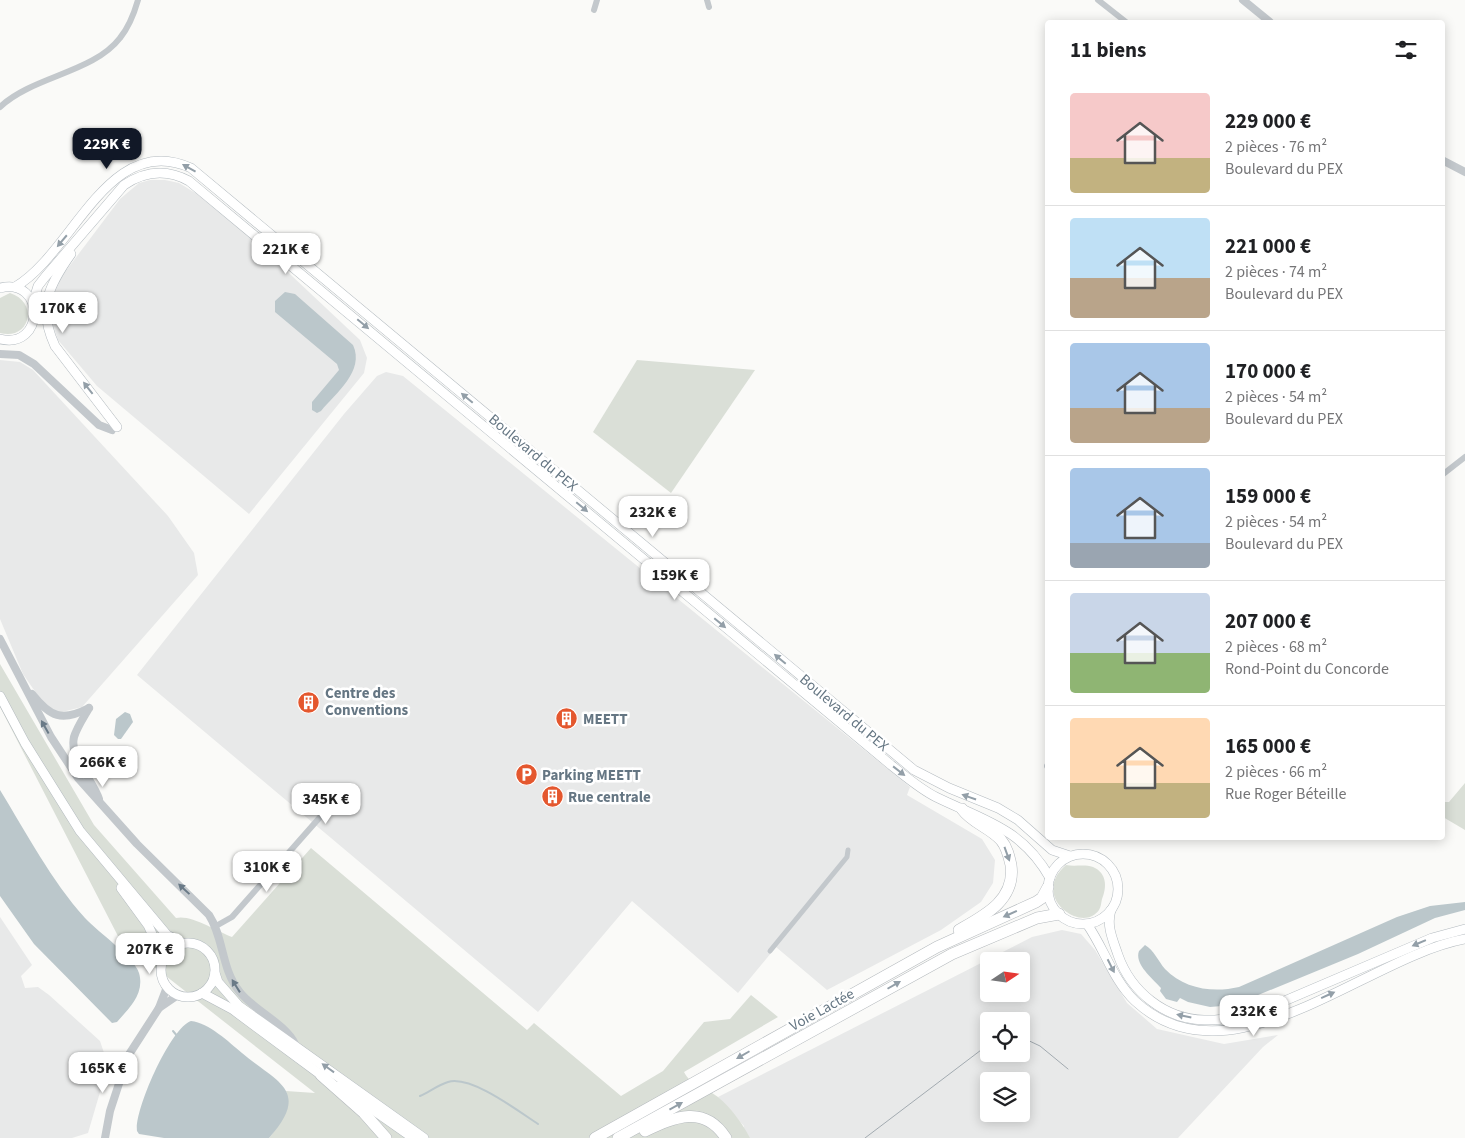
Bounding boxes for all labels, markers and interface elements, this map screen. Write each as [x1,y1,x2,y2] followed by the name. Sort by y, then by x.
[1070,35,1146,65] text: 11 biens
[1392,36,1420,64] icon: filters
[1225,106,1311,136] text: 229 000 €
[1110,113,1170,173] icon: home
[66,128,148,170] pin: 229K €
[84,133,130,155] text: 229K €
[1225,136,1327,158] text: 2 pièces · 76 m²
[1225,158,1343,180] text: Boulevard du PEX
[182,164,197,172] one-way arrow
[1225,231,1311,261] text: 221 000 €
[245,232,327,275] pin: 221K €
[57,235,68,247] one-way arrow
[263,238,309,260] text: 221K €
[1110,238,1170,298] icon: home
[1225,261,1327,283] text: 2 pièces · 74 m²
[1225,283,1343,305] text: Boulevard du PEX
[22,292,104,334] pin: 170K €
[40,297,86,319] text: 170K €
[356,319,369,330] one-way arrow
[1225,356,1311,386] text: 170 000 €
[1110,363,1170,423] icon: home
[83,382,94,395] one-way arrow
[1225,386,1327,408] text: 2 pièces · 54 m²
[461,392,474,403] one-way arrow
[1225,408,1343,430] text: Boulevard du PEX
[484,409,582,497] street label: Boulevard du PEX
[1225,481,1311,511] text: 159 000 €
[1110,488,1170,548] icon: home
[612,496,694,538] pin: 232K €
[630,501,676,523] text: 232K €
[575,502,588,513] one-way arrow
[1225,511,1327,533] text: 2 pièces · 54 m²
[1225,533,1343,555] text: Boulevard du PEX
[634,558,716,601] pin: 159K €
[652,564,698,586] text: 159K €
[1225,606,1311,636] text: 207 000 €
[1110,613,1170,673] icon: home
[713,617,726,628] one-way arrow
[1225,636,1327,658] text: 2 pièces · 68 m²
[773,653,786,664] one-way arrow
[1225,658,1389,680] text: Rond-Point du Concorde
[795,669,893,757] street label: Boulevard du PEX
[325,683,408,721] place label: Centre des Conventions
[297,690,321,714] building icon: Centre des Conventions
[555,707,579,731] building icon: MEETT
[583,709,628,730] place label: MEETT
[41,720,50,733] one-way arrow
[1225,731,1311,761] text: 165 000 €
[1110,738,1170,798] icon: home
[62,746,144,788] pin: 266K €
[80,751,126,773] text: 266K €
[1225,761,1327,783] text: 2 pièces · 66 m²
[514,763,538,787] parking icon: Parking MEETT
[542,765,641,786] place label: Parking MEETT
[892,766,905,777] one-way arrow
[285,782,367,825] pin: 345K €
[1225,783,1346,805] text: Rue Roger Béteille
[540,785,564,809] building icon: Rue centrale
[568,787,651,808] place label: Rue centrale
[303,788,349,810] text: 345K €
[961,793,976,801] one-way arrow
[1003,847,1011,862] one-way arrow
[226,850,308,893] pin: 310K €
[244,856,290,878] text: 310K €
[178,884,191,895] one-way arrow
[1003,911,1017,919] one-way arrow
[109,932,191,975] pin: 207K €
[127,938,173,960] text: 207K €
[1412,940,1426,948] one-way arrow
[980,952,1030,1002] north arrow
[980,952,1030,1122] map controls
[1107,959,1115,973] one-way arrow
[231,979,241,993] one-way arrow
[887,981,902,989] one-way arrow
[786,984,858,1036] street label: Voie Lactée
[1321,990,1335,998] one-way arrow
[1213,994,1295,1037] pin: 232K €
[1231,1000,1277,1022] text: 232K €
[980,1012,1030,1062] button: locate
[1175,1012,1191,1020] one-way arrow
[736,1050,749,1059] one-way arrow
[62,1052,144,1094] pin: 165K €
[80,1057,126,1079] text: 165K €
[321,1063,335,1073] one-way arrow
[980,1072,1030,1122] button: layers
[669,1102,683,1110] one-way arrow

